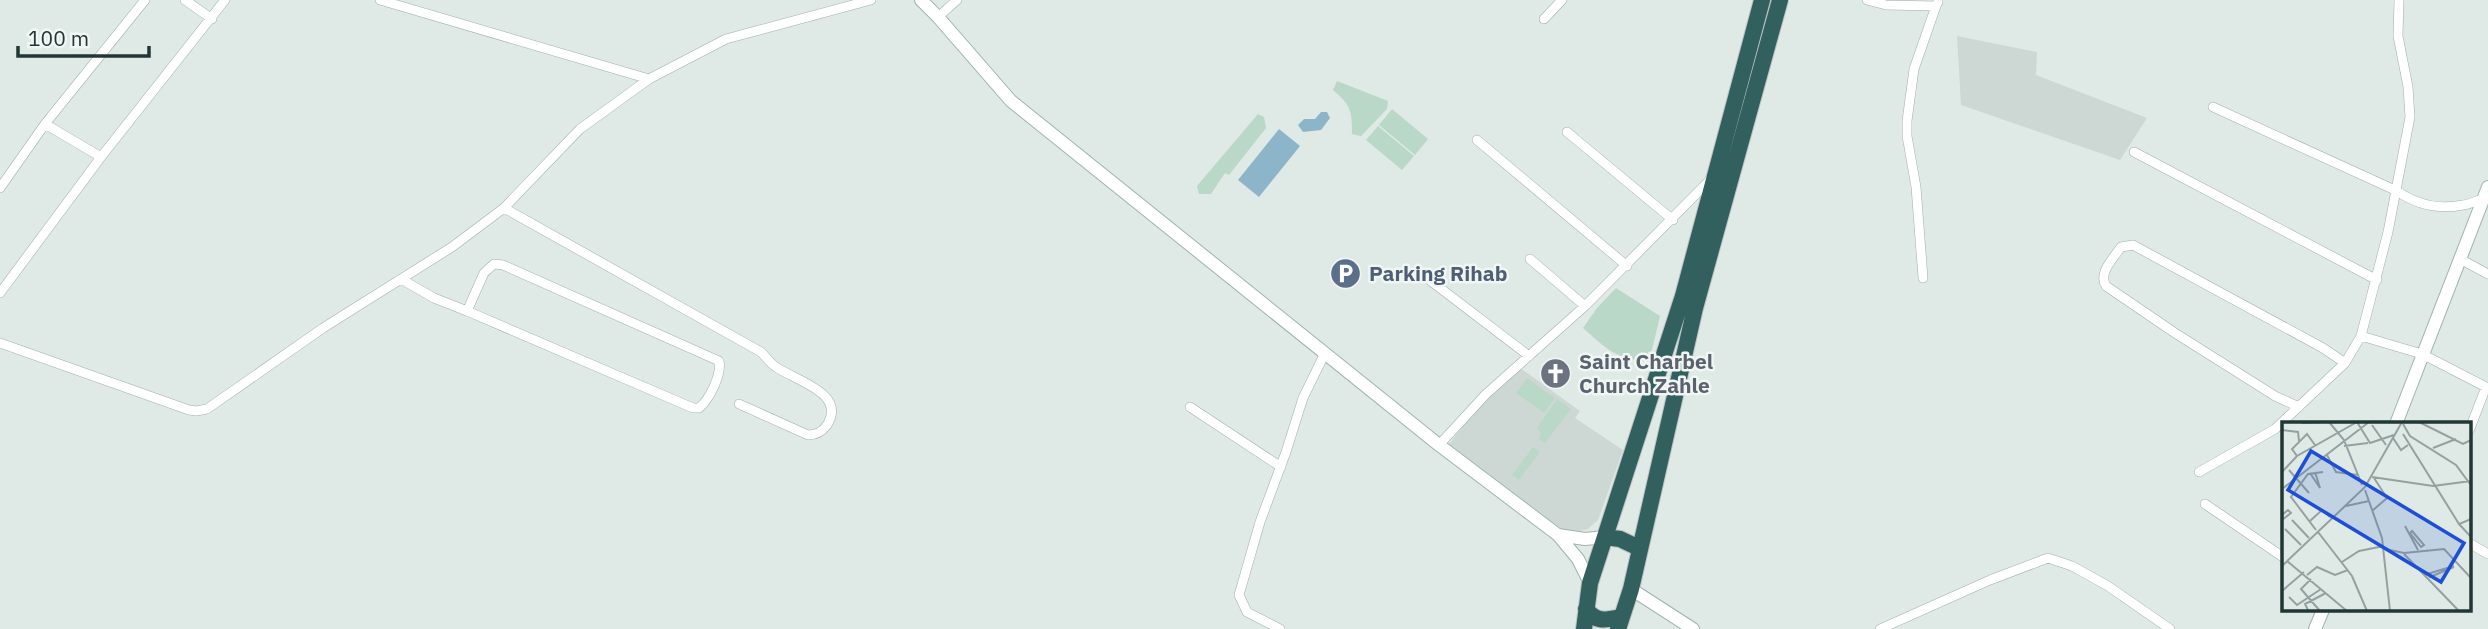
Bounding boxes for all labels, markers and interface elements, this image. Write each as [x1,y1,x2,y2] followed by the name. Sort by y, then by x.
[18,14,149,58] scale bar
[28,24,89,52] text: 100 m
[1329,256,1363,290] parking icon: Parking Rihab
[1369,259,1507,287] place label: Parking Rihab
[1579,347,1713,399] place label: Saint Charbel Church Zahle
[1539,356,1573,390] church icon: Saint Charbel Church Zahle
[2282,422,2470,612] inset map

